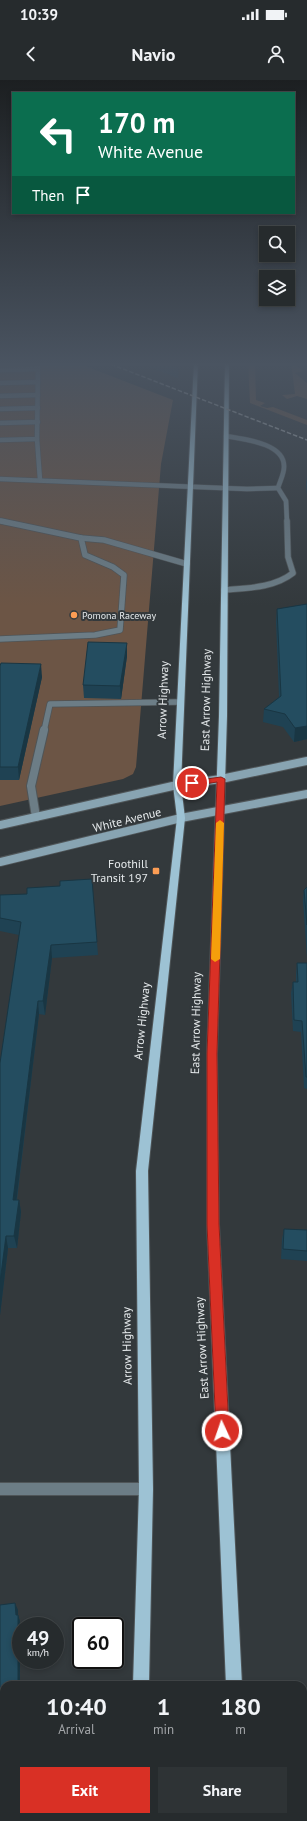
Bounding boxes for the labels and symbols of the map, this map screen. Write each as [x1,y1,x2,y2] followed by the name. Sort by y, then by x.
[82,609,157,622] place label: Pomona Raceway
[69,610,79,620] marker: Pomona Raceway
[197,648,214,751] street label: East Arrow Highway
[154,660,171,739] street label: Arrow Highway
[175,766,209,800] pin
[91,804,163,835] street label: White Avenue
[91,856,148,885] place label: Foothill Transit 197
[151,866,161,876] marker: Foothill Transit 197
[187,971,204,1074] street label: East Arrow Highway
[130,981,153,1060] street label: Arrow Highway
[191,1296,212,1399] street label: East Arrow Highway
[118,1307,135,1385] street label: Arrow Highway
[201,1410,243,1452] position arrow
[72,1617,124,1669] speed limit sign: 60

